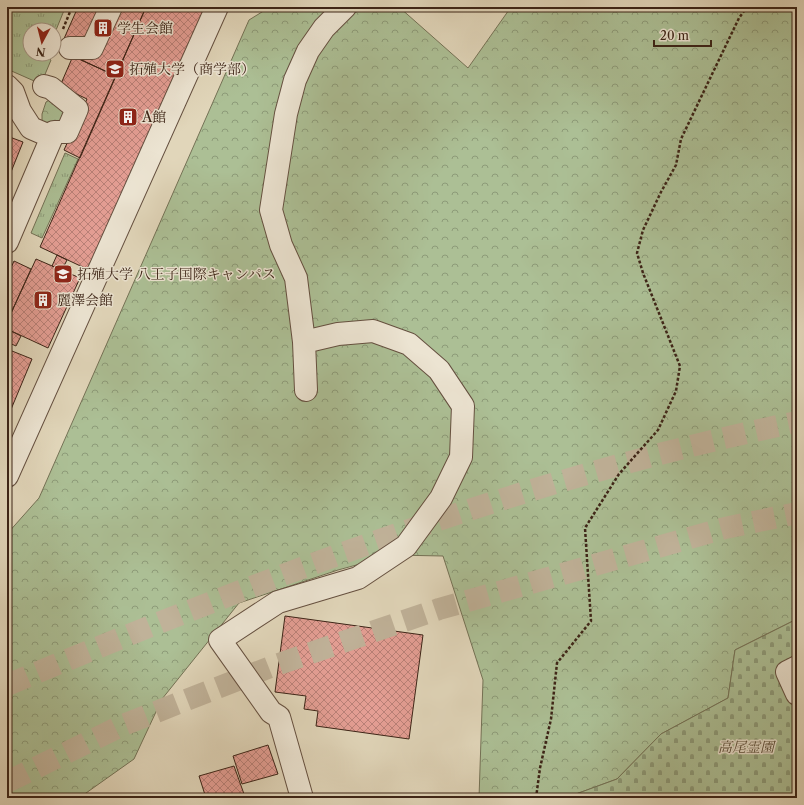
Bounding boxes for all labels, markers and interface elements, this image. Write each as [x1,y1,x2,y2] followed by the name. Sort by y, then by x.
[92,17,114,39] building icon: 学生会館
[117,19,173,37] place label: 学生会館
[22,22,62,62] north arrow
[654,22,711,48] scale bar
[660,28,689,43] text: 20 m
[35,44,46,59] text: N
[104,58,126,80] school or university icon: 拓殖大学（商学部）
[129,60,255,78] place label: 拓殖大学（商学部）
[117,106,139,128] building icon: A館
[141,108,166,126] place label: A館
[52,263,74,285] school or university icon: 拓殖大学 八王子国際キャンパス
[77,265,276,283] place label: 拓殖大学 八王子国際キャンパス
[32,289,54,311] building icon: 麗澤会館
[57,291,113,309] place label: 麗澤会館
[718,738,776,756] park label: 高尾霊園

